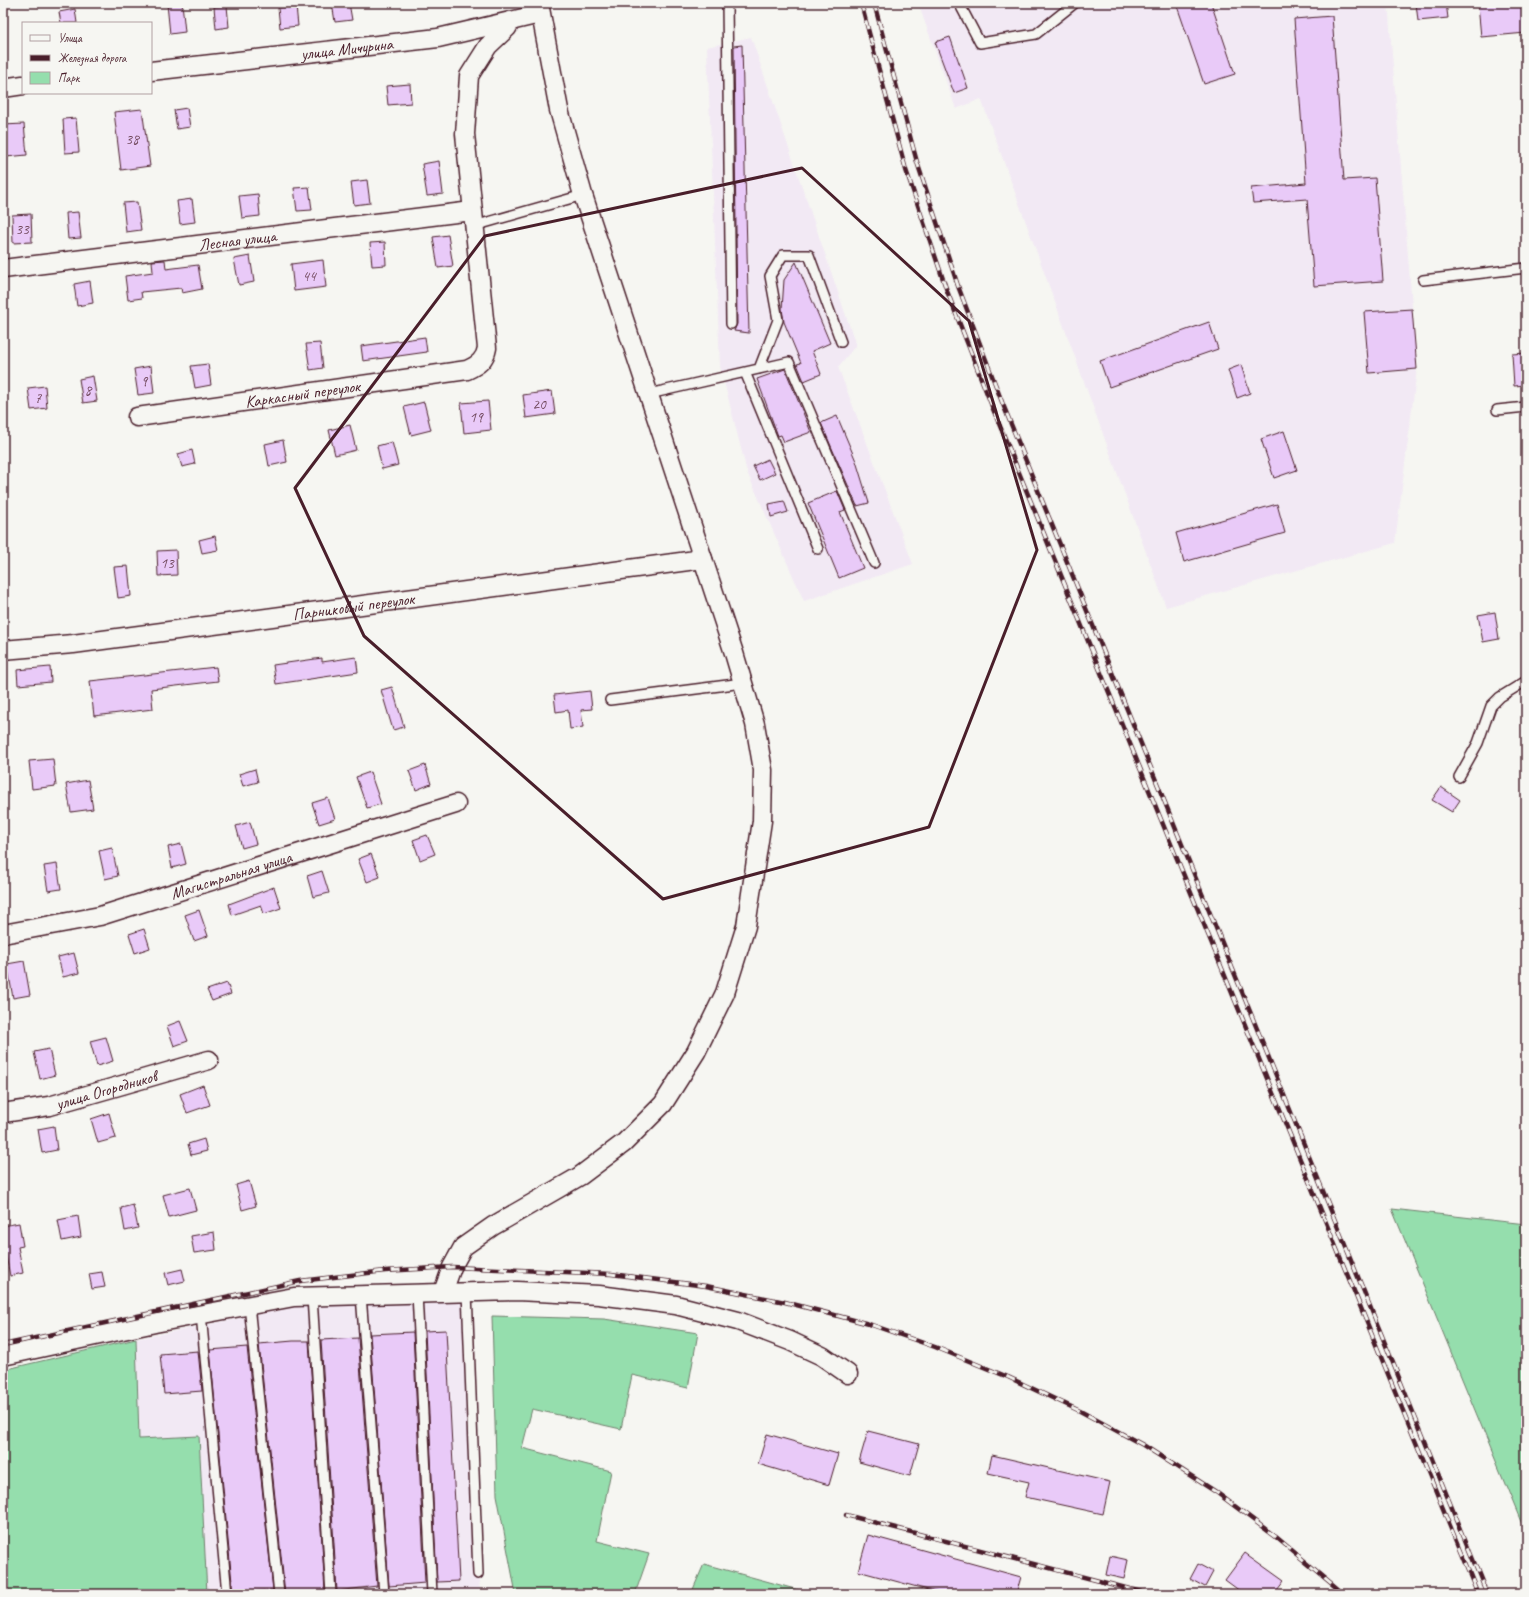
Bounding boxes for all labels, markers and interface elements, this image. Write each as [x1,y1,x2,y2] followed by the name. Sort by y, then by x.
[22,22,152,94] legend
[58,30,83,46] text: Улица
[299,33,395,64] street label: улица Мичурина
[58,50,127,66] text: Железная дорога
[58,70,81,86] text: Парк
[125,130,140,149] house number: 38
[15,220,30,239] house number: 33
[197,225,279,255] street label: Лесная улица
[302,267,317,286] house number: 44
[141,372,149,391] house number: 9
[244,375,363,412] street label: Каркасный переулок
[85,381,93,400] house number: 8
[35,389,43,408] house number: 7
[532,395,547,414] house number: 20
[469,408,484,427] house number: 19
[160,554,175,573] house number: 13
[291,587,417,625] street label: Парниковый переулок
[168,846,295,904] street label: Магистральная улица
[52,1064,162,1114] street label: улица Огородников

